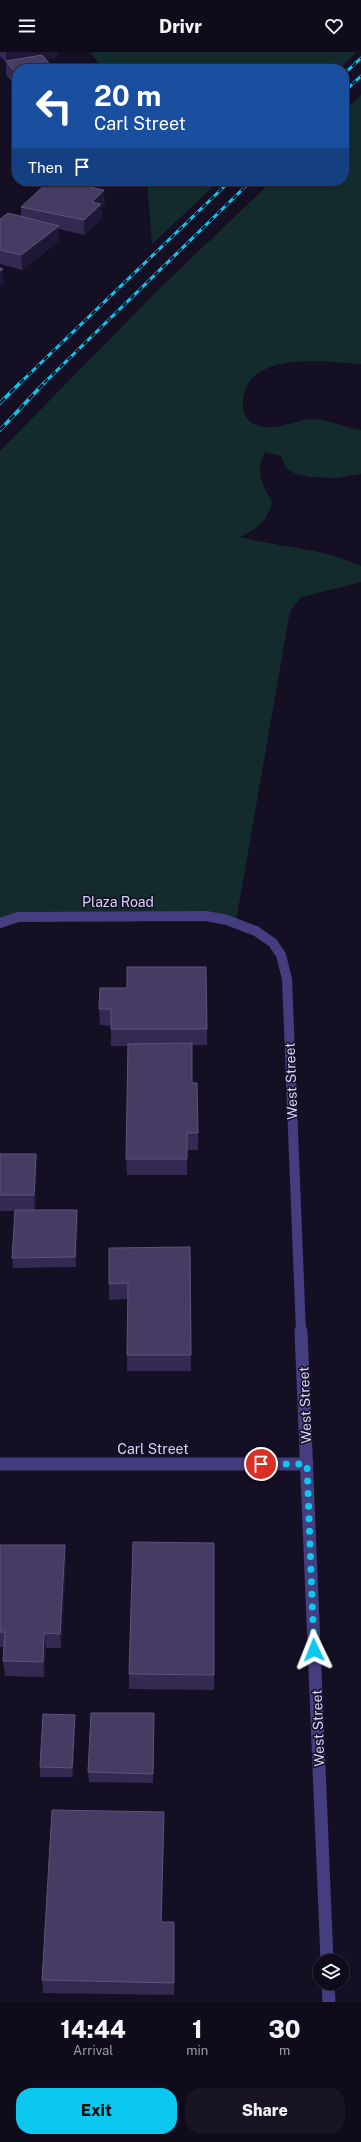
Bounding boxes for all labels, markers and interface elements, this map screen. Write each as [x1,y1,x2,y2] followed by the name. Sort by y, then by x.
[16,15,38,37] icon: menu
[323,15,345,37] icon: heart
[159,16,202,37] text: Drivr
[94,79,161,112] text: 20 m
[28,80,80,132] icon: left
[94,113,186,134] text: Carl Street
[71,156,93,178] icon: arrive
[28,159,63,176] text: Then
[82,894,154,910] street label: Plaza Road
[282,1042,300,1120] street label: West Street
[296,1366,314,1444] street label: West Street
[117,1441,189,1457] street label: Carl Street
[244,1447,278,1481] pin
[250,1453,272,1475] icon: arrive
[293,1629,335,1671] position arrow
[309,1689,327,1767] street label: West Street
[313,1954,349,1990] map controls
[313,1954,349,1990] button: layers
[60,2015,126,2043] text: 14:44
[192,2015,202,2043] text: 1
[269,2015,301,2043] text: 30
[73,2043,113,2058] text: Arrival
[186,2043,208,2058] text: min
[279,2043,290,2058] text: m
[16,2088,177,2134] button: Exit
[185,2088,345,2134] button: Share

